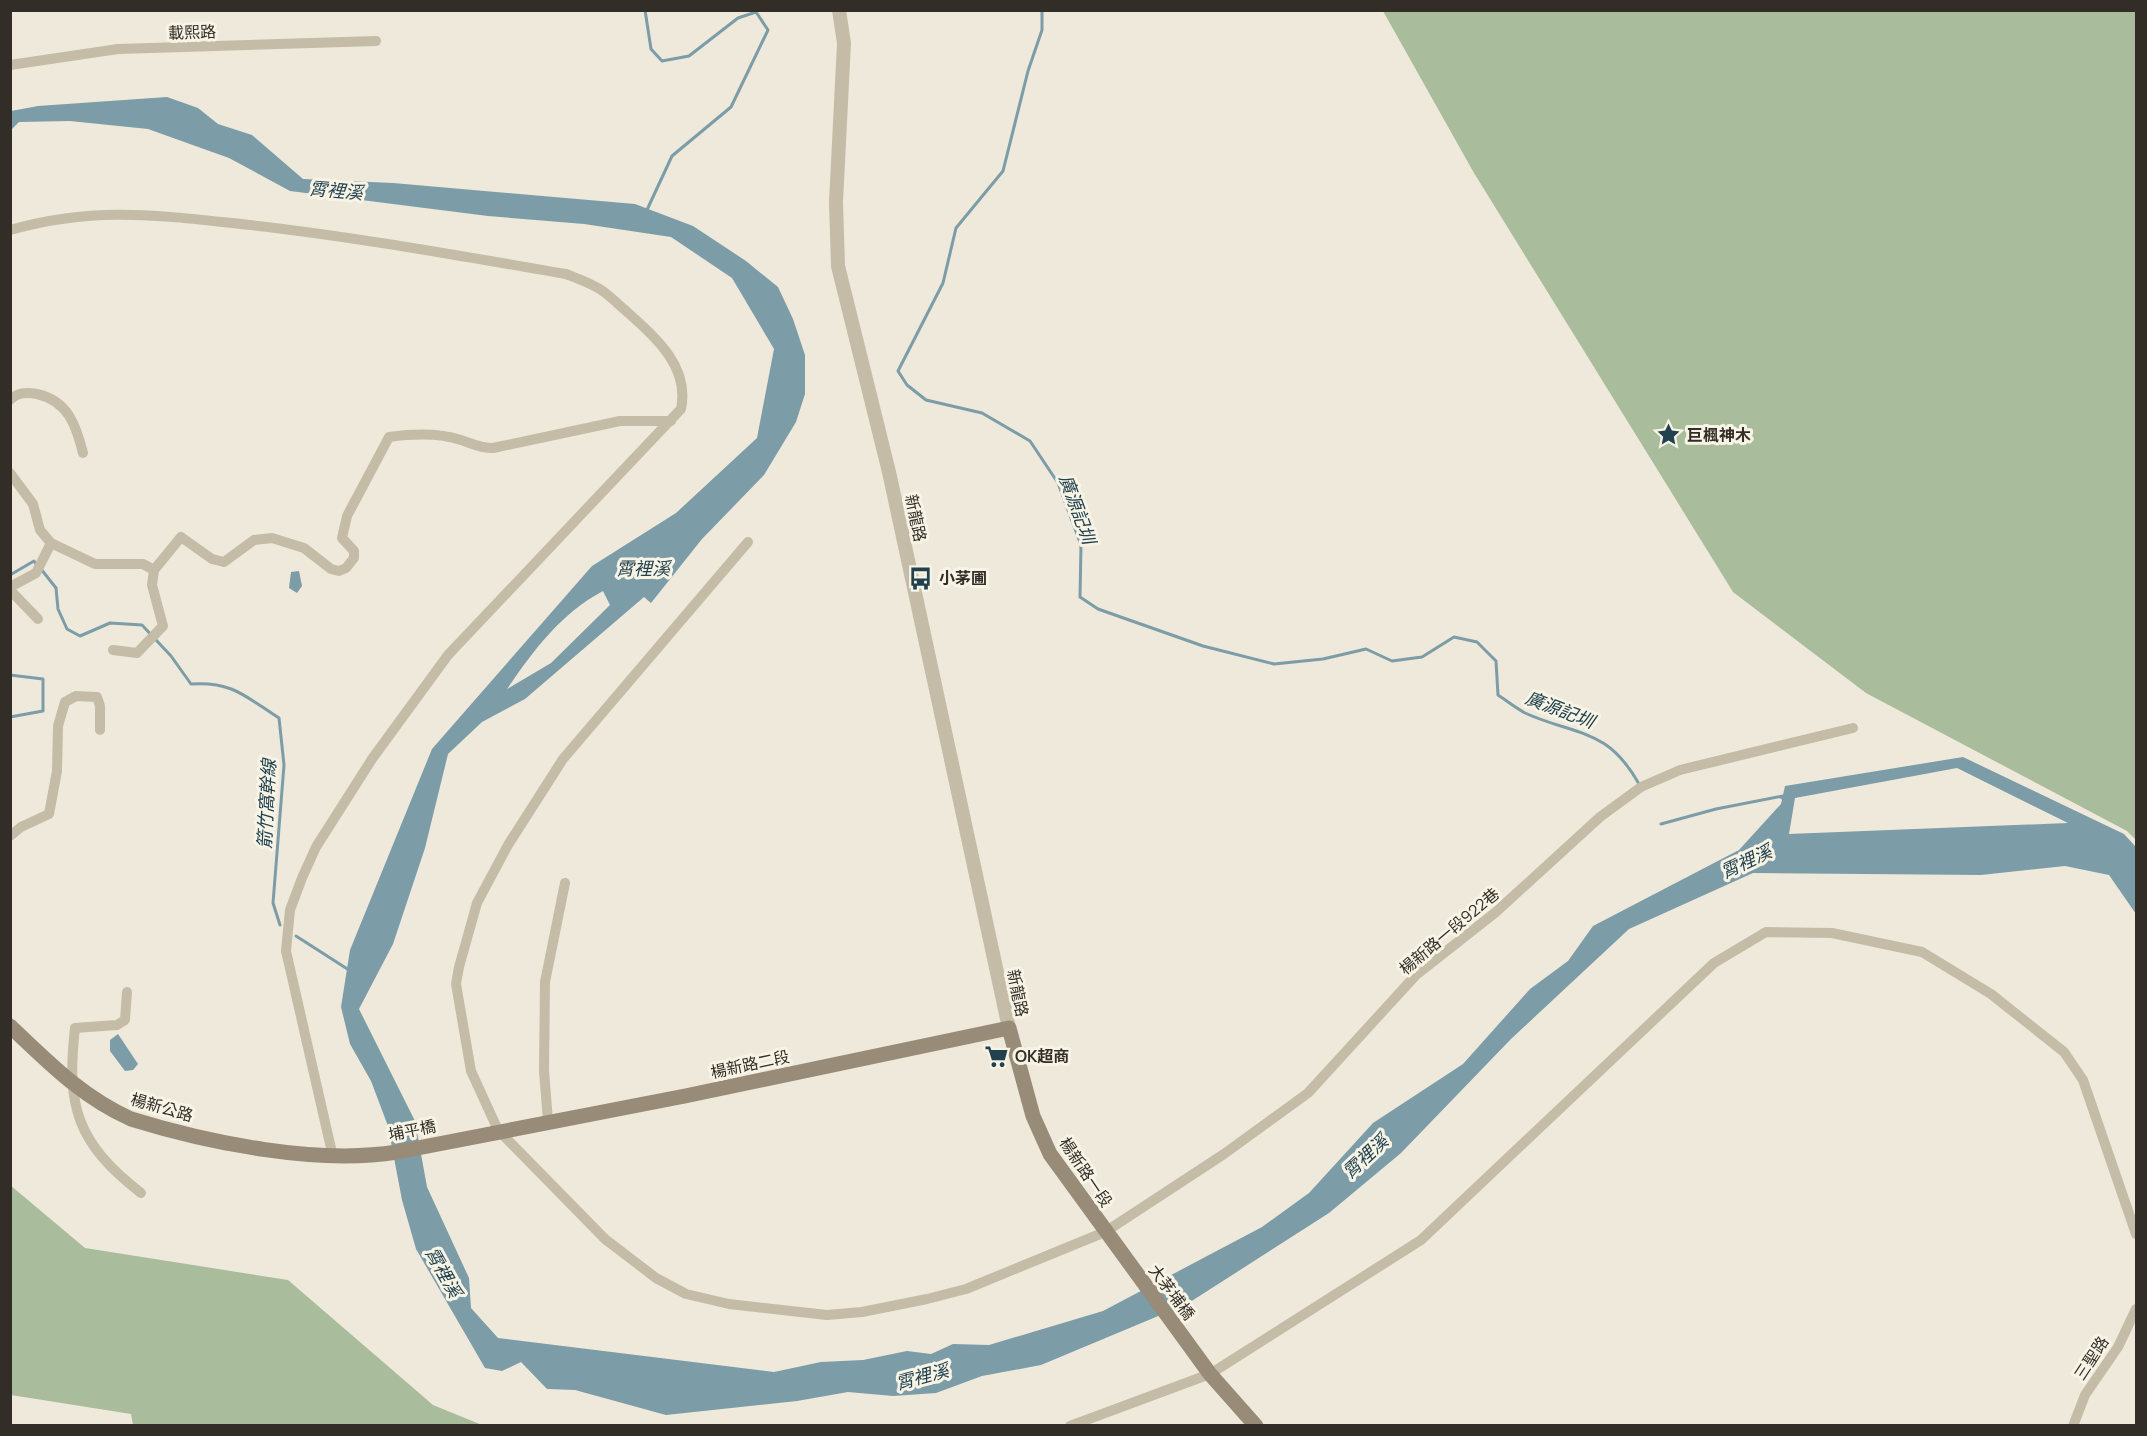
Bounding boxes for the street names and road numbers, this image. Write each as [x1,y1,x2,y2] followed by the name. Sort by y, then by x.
[168,20,216,44] street label: 載熙路
[900,492,932,544] street label: 新龍路
[1394,883,1504,979] street label: 楊新路一段922巷
[1002,967,1034,1019] street label: 新龍路
[709,1045,791,1083] street label: 楊新路二段
[128,1088,196,1126] street label: 楊新公路
[386,1115,438,1145] street label: 埔平橋
[1055,1133,1117,1211] street label: 楊新路一段
[1144,1260,1200,1324] street label: 大茅埔橋
[2069,1332,2113,1384] street label: 三聖路

